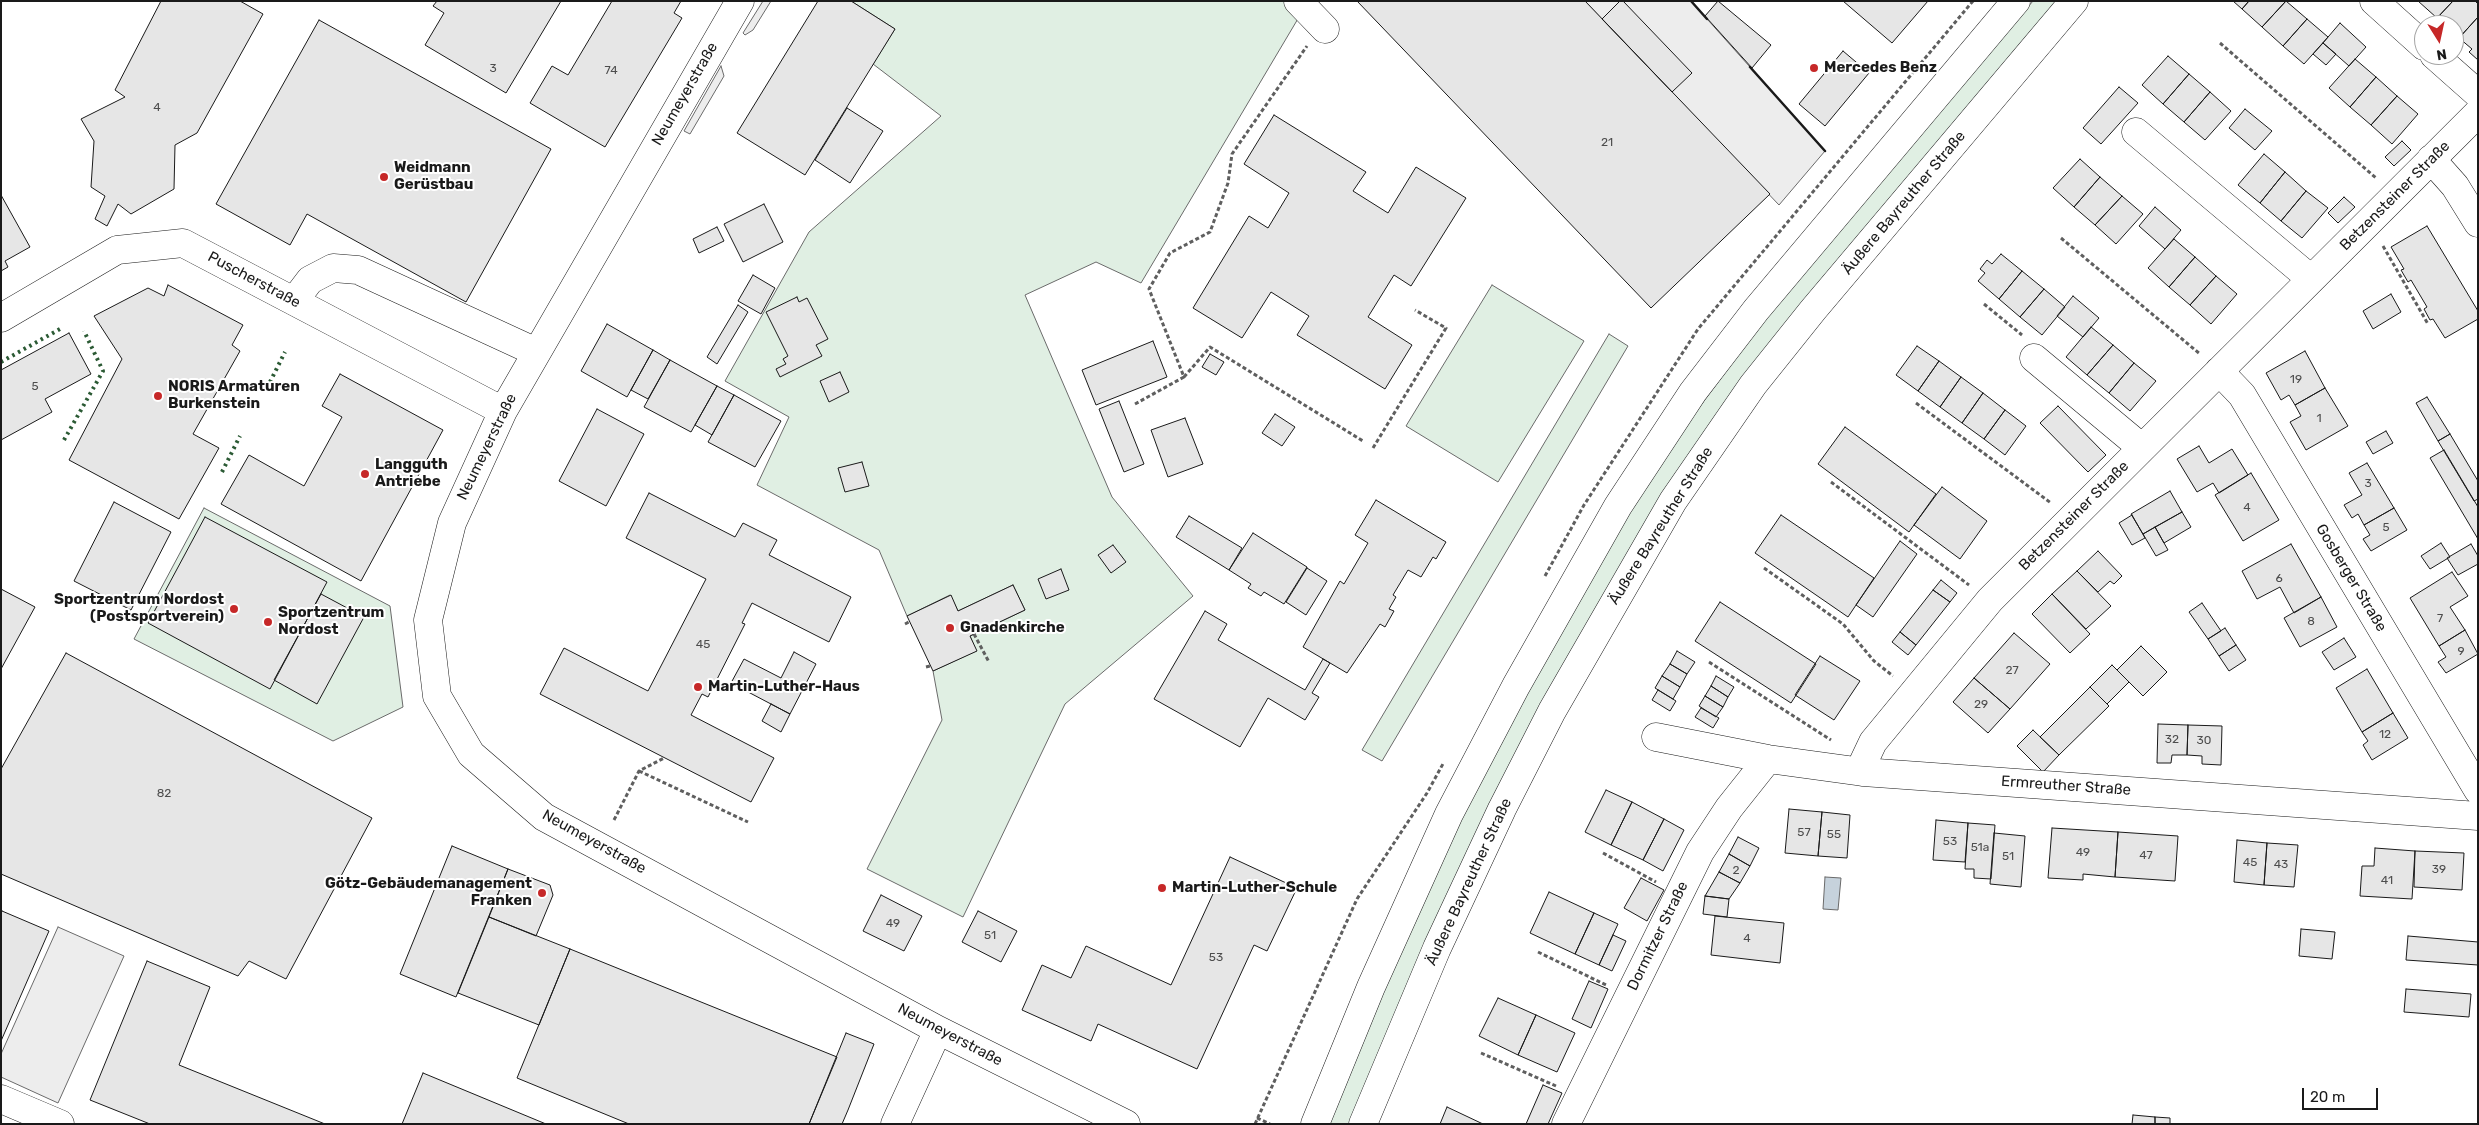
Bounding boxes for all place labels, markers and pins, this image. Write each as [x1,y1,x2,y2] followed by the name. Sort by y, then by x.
[1824,59,1937,77] place label: Mercedes Benz
[1808,62,1820,74] marker: Mercedes Benz
[394,159,473,194] place label: Weidmann Gerüstbau
[378,171,390,183] marker: Weidmann Gerüstbau
[168,378,300,413] place label: NORIS Armaturen Burkenstein
[152,390,164,402] marker: NORIS Armaturen Burkenstein
[375,456,448,491] place label: Langguth Antriebe
[359,468,371,480] marker: Langguth Antriebe
[54,591,224,626] place label: Sportzentrum Nordost (Postsportverein)
[228,603,240,615] marker: Sportzentrum Nordost (Postsportverein)
[278,604,384,639] place label: Sportzentrum Nordost
[262,616,274,628] marker: Sportzentrum Nordost
[960,619,1065,637] place label: Gnadenkirche
[944,622,956,634] marker: Gnadenkirche
[708,678,860,696] place label: Martin-Luther-Haus
[692,681,704,693] marker: Martin-Luther-Haus
[325,875,532,910] place label: Götz-Gebäudemanagement Franken
[1172,879,1337,897] place label: Martin-Luther-Schule
[1156,882,1168,894] marker: Martin-Luther-Schule
[536,887,548,899] marker: Götz-Gebäudemanagement Franken

